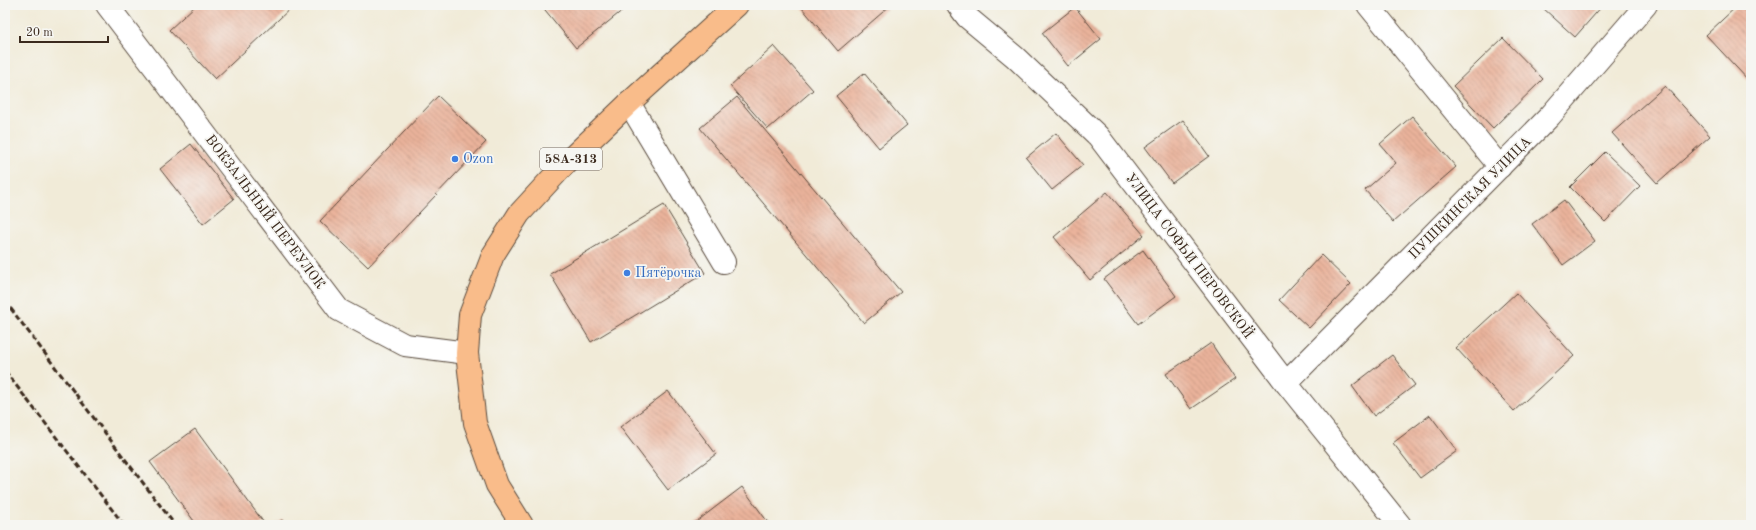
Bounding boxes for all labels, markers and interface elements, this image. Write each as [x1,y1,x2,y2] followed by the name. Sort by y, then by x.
[20,18,108,44] scale bar
[26,27,53,39] text: 20 m
[203,130,331,292] street label: ВОКЗАЛЬНЫЙ ПЕРЕУЛОК
[1406,134,1534,262] street label: ПУШКИНСКАЯ УЛИЦА
[540,148,602,170] road number: 58А-313
[463,152,494,166] place label: Ozon
[450,154,460,164] marker: Ozon
[1122,169,1259,341] street label: УЛИЦА СОФЬИ ПЕРОВСКОЙ
[635,266,702,280] place label: Пятёрочка
[622,268,632,278] marker: Пятёрочка

